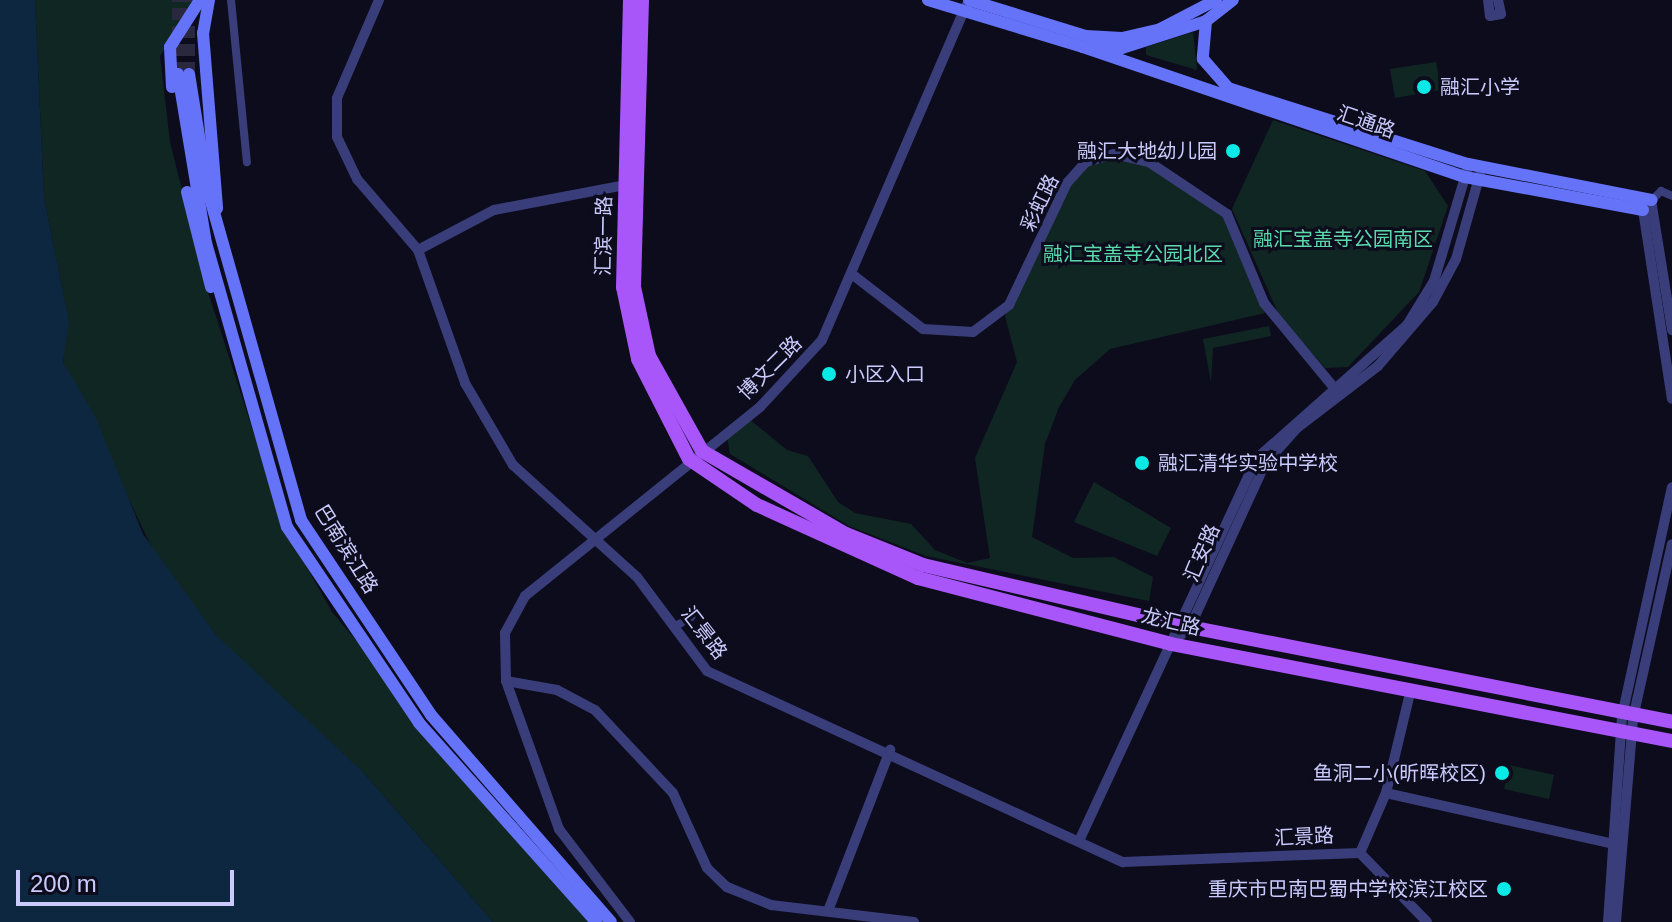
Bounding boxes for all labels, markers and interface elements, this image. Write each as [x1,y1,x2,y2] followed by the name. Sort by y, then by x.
[1440,75,1520,99] place label: 融汇小学
[1415,78,1433,96] marker: 融汇小学
[1334,101,1398,143] street label: 汇通路
[1077,139,1217,163] place label: 融汇大地幼儿园
[1224,142,1242,160] marker: 融汇大地幼儿园
[1016,171,1064,235] street label: 彩虹路
[591,196,617,276] street label: 汇滨一路
[1253,227,1433,251] park label: 融汇宝盖寺公园南区
[1043,242,1223,266] park label: 融汇宝盖寺公园北区
[733,331,807,405] street label: 博文二路
[845,362,925,386] place label: 小区入口
[820,365,838,383] marker: 小区入口
[1158,451,1338,475] place label: 融汇清华实验中学校
[1133,454,1151,472] marker: 融汇清华实验中学校
[309,500,383,598] street label: 巴南滨江路
[1179,521,1225,585] street label: 汇安路
[676,602,732,664] street label: 汇景路
[1139,604,1203,640] street label: 龙汇路
[1313,761,1486,785] place label: 鱼洞二小(昕晖校区)
[1493,764,1511,782] marker: 鱼洞二小(昕晖校区)
[1273,823,1335,851] street label: 汇景路
[20,854,238,904] scale bar
[30,870,97,897] text: 200 m
[1208,877,1488,901] place label: 重庆市巴南巴蜀中学校滨江校区
[1495,880,1513,898] marker: 重庆市巴南巴蜀中学校滨江校区

